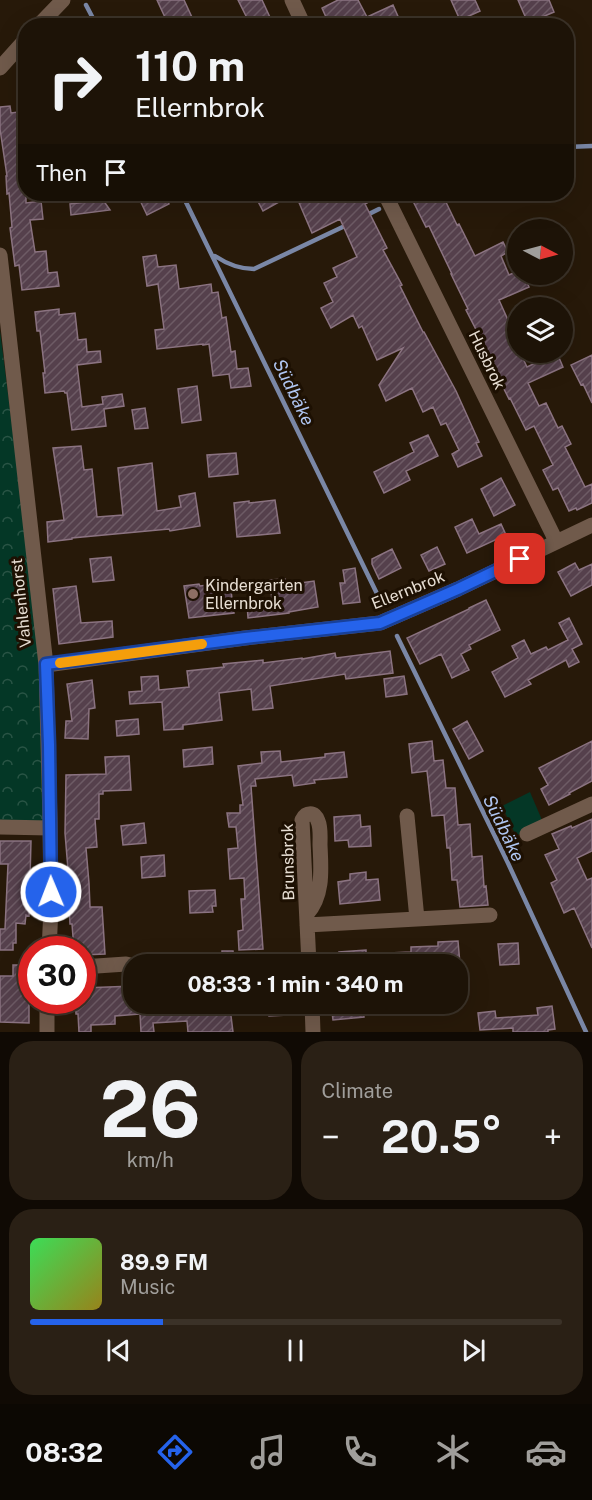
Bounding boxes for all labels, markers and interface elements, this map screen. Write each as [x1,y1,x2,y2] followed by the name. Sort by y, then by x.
[135,41,245,90] text: 110 m
[36,42,114,120] icon: right
[135,91,265,123] text: Ellernbrok
[99,156,132,189] icon: arrive
[36,160,87,186] text: Then
[507,219,573,285] north arrow
[507,219,573,363] map controls
[507,297,573,363] button: layers
[465,327,509,393] street label: Husbrok
[269,355,319,429] water label: Südbäke
[494,533,545,584] pin
[503,542,536,575] icon: arrive
[7,558,35,648] street label: Vahlenhorst
[369,567,447,613] street label: Ellernbrok
[205,576,303,613] place label: Kindergarten Ellernbrok
[186,587,200,601] marker: Kindergarten Ellernbrok
[479,791,529,865] water label: Südbäke
[278,823,298,901] street label: Brunsbrok
[19,860,83,924] position arrow
[18,936,96,1014] speed limit sign: 30
[188,971,404,997] text: 08:33 · 1 min · 340 m
[100,1063,201,1155] text: 26
[322,1079,393,1103] text: Climate
[381,1110,502,1163] text: 20.5°
[322,1118,340,1156] text: −
[544,1118,562,1156] text: +
[127,1148,174,1172] text: km/h
[120,1249,208,1275] text: 89.9 FM
[120,1275,175,1299] text: Music
[102,1334,135,1367] icon: previous
[279,1334,312,1367] icon: pause
[457,1334,490,1367] icon: next
[154,1431,196,1473] icon: directions
[247,1431,289,1473] icon: music
[339,1431,381,1473] icon: phone
[432,1431,474,1473] icon: climate
[525,1431,567,1473] icon: car
[25,1436,103,1468] text: 08:32

